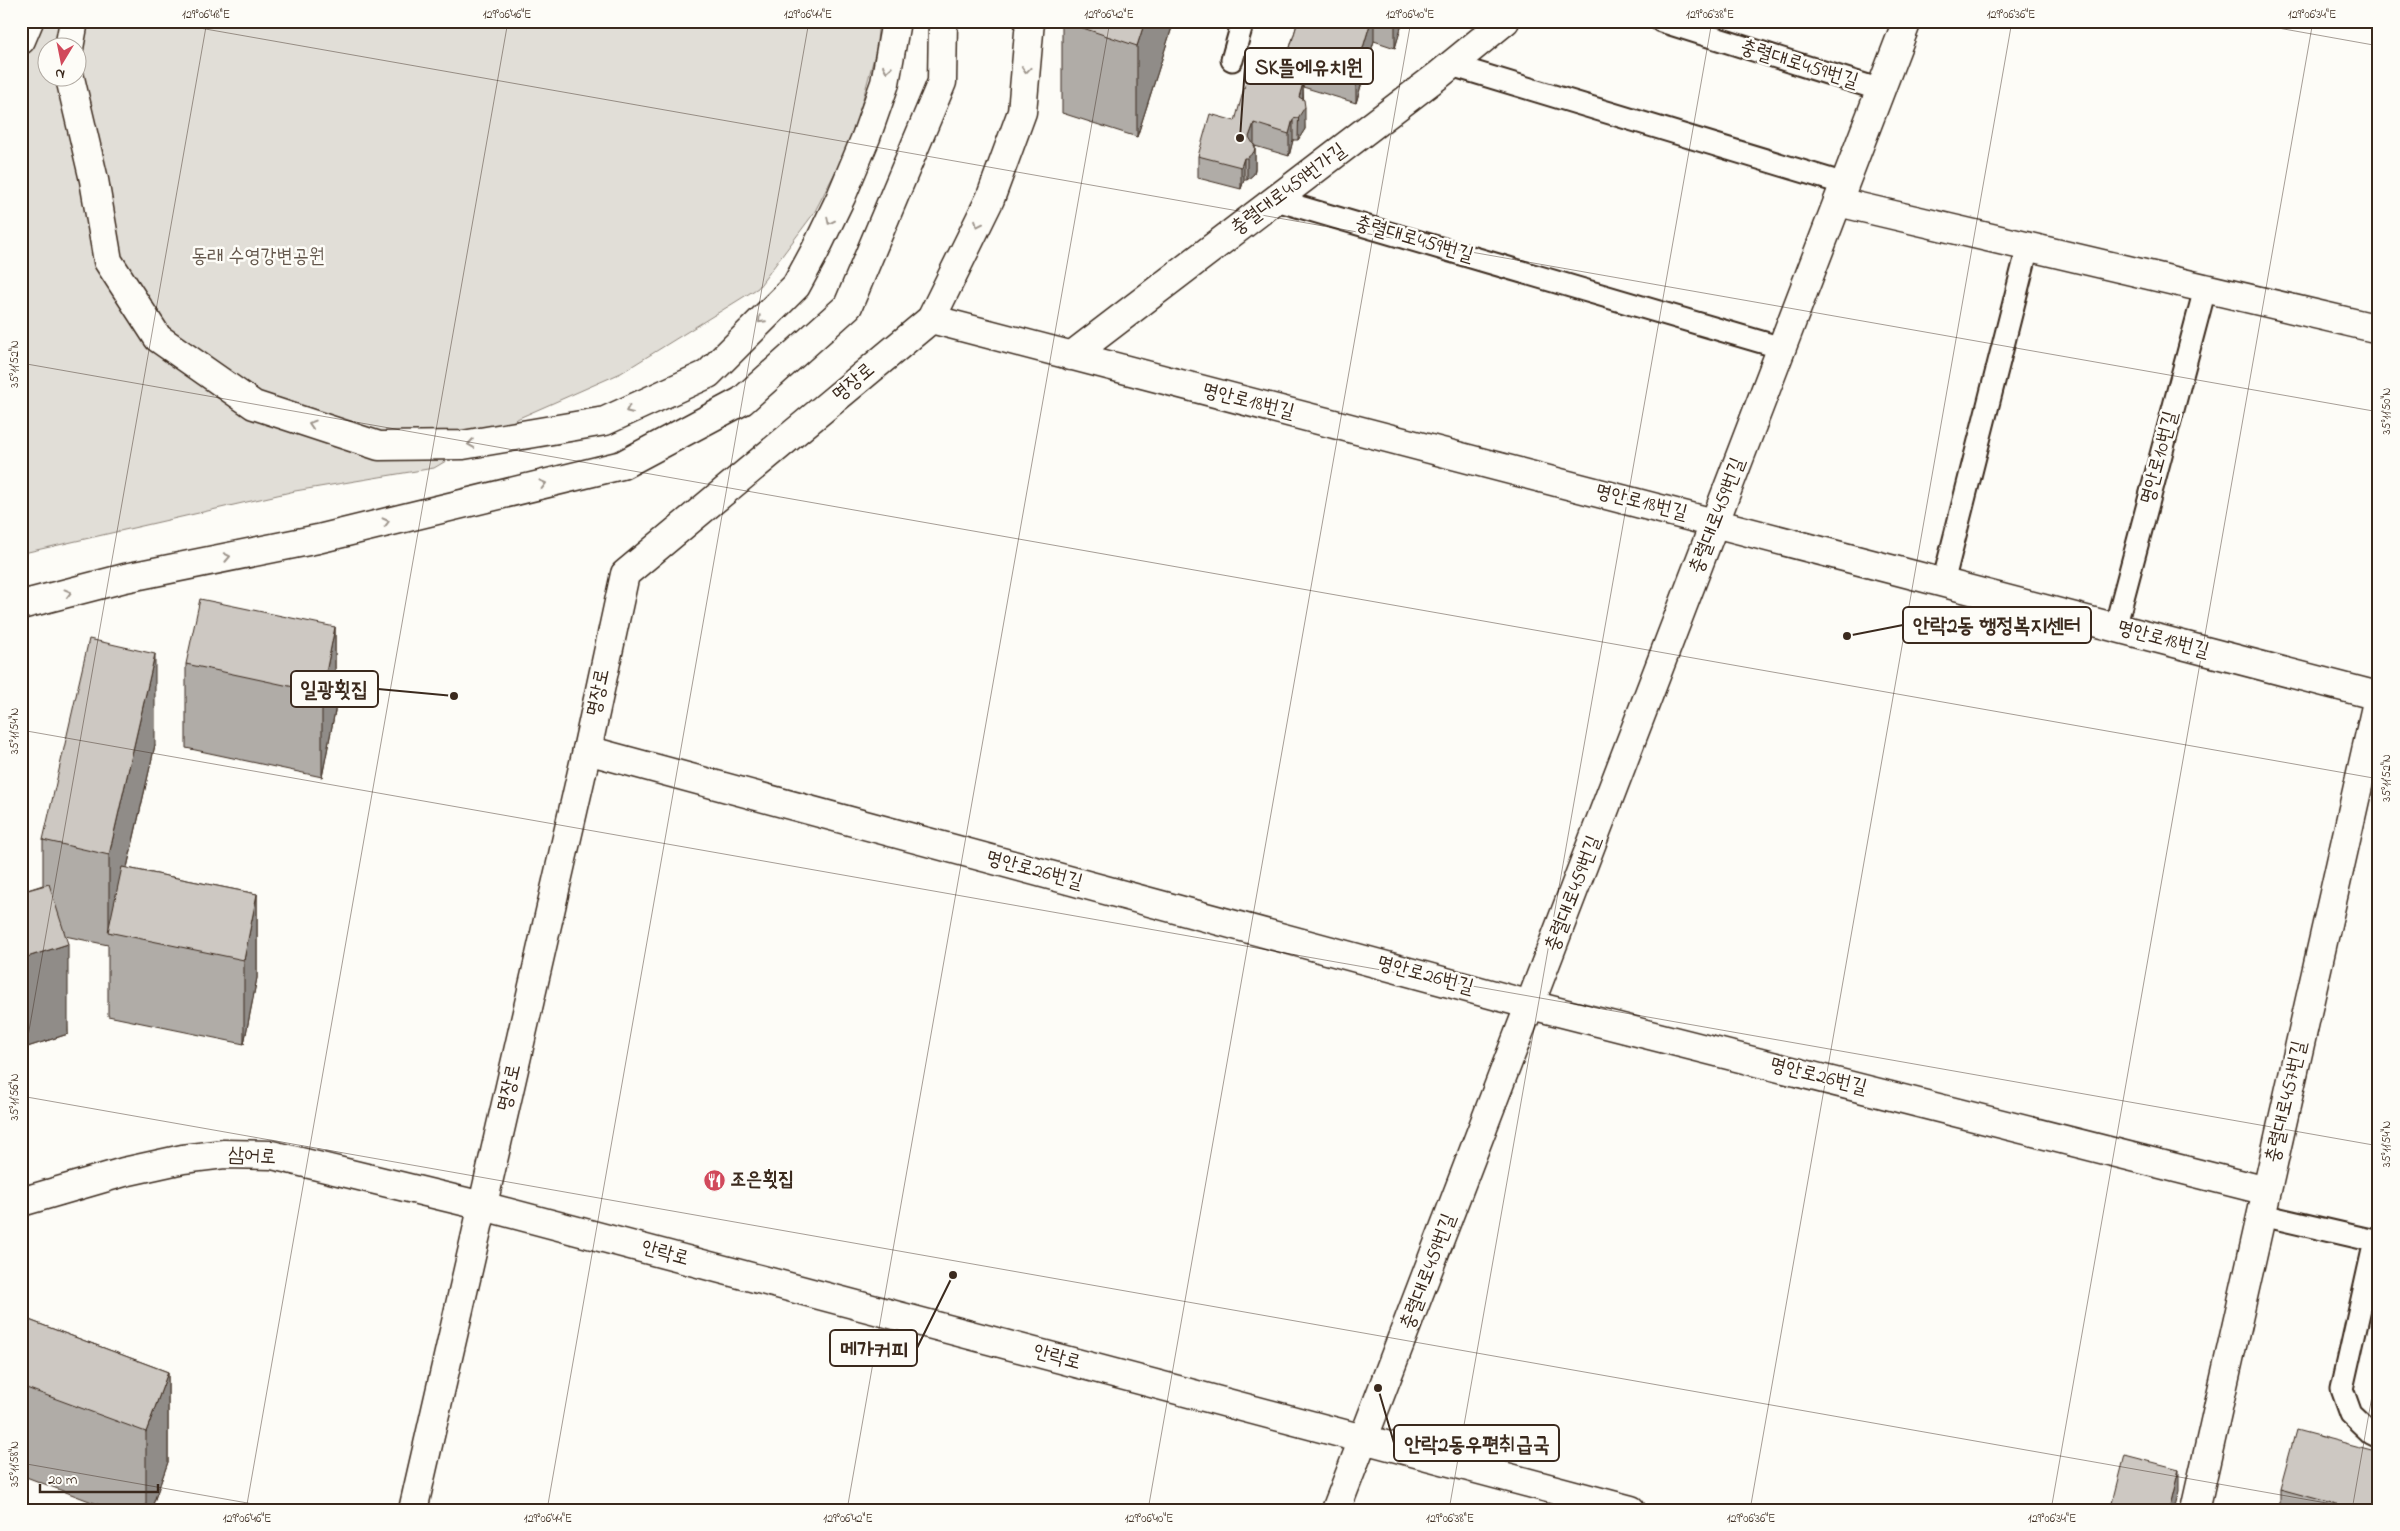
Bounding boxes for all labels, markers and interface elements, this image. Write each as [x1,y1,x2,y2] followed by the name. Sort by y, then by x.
[182,6,230,24] text: 129°06'48"E
[483,6,531,24] text: 129°06'46"E
[784,6,832,24] text: 129°06'44"E
[1084,6,1134,24] text: 129°06'42"E
[1386,6,1434,24] text: 129°06'40"E
[1686,6,1734,24] text: 129°06'38"E
[1987,6,2035,24] text: 129°06'36"E
[2288,6,2336,24] text: 129°06'34"E
[1736,33,1862,97] street label: 충렬대로459번길
[38,38,88,88] north arrow
[1245,48,1373,84] callout: SK뜰에유치원
[1255,54,1363,84] text: SK뜰에유치원
[54,62,66,84] text: N
[883,65,893,74] one-way arrow
[1021,66,1032,74] one-way arrow
[1225,137,1353,243] street label: 충렬대로459번가길
[1351,209,1477,271] street label: 충렬대로459번길
[826,216,836,225] one-way arrow
[974,219,984,228] one-way arrow
[191,243,325,272] park label: 동래 수영강변공원
[758,314,767,323] one-way arrow
[6,340,24,388] text: 35°11'52"N
[826,356,882,410] street label: 명장로
[1199,377,1297,427] street label: 명안로18번길
[2378,388,2396,434] text: 35°11'50"N
[625,404,634,414] one-way arrow
[2134,408,2186,508] street label: 명안로10번길
[308,420,317,430] one-way arrow
[466,438,475,448] one-way arrow
[1683,454,1753,578] street label: 충렬대로459번길
[1592,478,1690,528] street label: 명안로18번길
[539,479,548,490] one-way arrow
[381,517,390,528] one-way arrow
[222,552,231,563] one-way arrow
[64,588,72,598] one-way arrow
[1903,607,2091,643] callout: 안락2동 행정복지센터
[1913,612,2081,642] text: 안락2동 행정복지센터
[2114,614,2212,666] street label: 명안로18번길
[580,666,618,720] street label: 명장로
[291,671,378,707] callout: 일광횟집
[300,676,368,706] text: 일광횟집
[6,708,24,754] text: 35°11'54"N
[2378,754,2396,802] text: 35°11'52"N
[1539,832,1609,956] street label: 충렬대로459번길
[982,844,1086,898] street label: 명안로26번길
[1373,949,1477,1003] street label: 명안로26번길
[2259,1038,2315,1166] street label: 충렬대로457번길
[1766,1051,1870,1103] street label: 명안로26번길
[490,1061,530,1115] street label: 명장로
[6,1074,24,1120] text: 35°11'56"N
[2378,1121,2396,1167] text: 35°11'54"N
[227,1141,277,1173] street label: 삼어로
[730,1166,794,1195] place label: 조은횟집
[702,1168,726,1192] restaurant icon: 조은횟집
[1394,1210,1464,1334] street label: 충렬대로459번길
[638,1234,692,1274] street label: 안락로
[830,1330,917,1366] callout: 메가커피
[840,1336,908,1366] text: 메가커피
[1030,1338,1084,1378] street label: 안락로
[1394,1425,1559,1461] callout: 안락2동우편취급국
[1404,1431,1550,1461] text: 안락2동우편취급국
[6,1441,24,1487] text: 35°11'58"N
[40,1461,158,1493] scale bar
[48,1469,78,1491] text: 20 m
[223,1510,271,1528] text: 129°06'46"E
[524,1510,572,1528] text: 129°06'44"E
[823,1510,873,1528] text: 129°06'42"E
[1125,1510,1173,1528] text: 129°06'40"E
[1426,1510,1474,1528] text: 129°06'38"E
[1727,1510,1775,1528] text: 129°06'36"E
[2028,1510,2076,1528] text: 129°06'34"E

